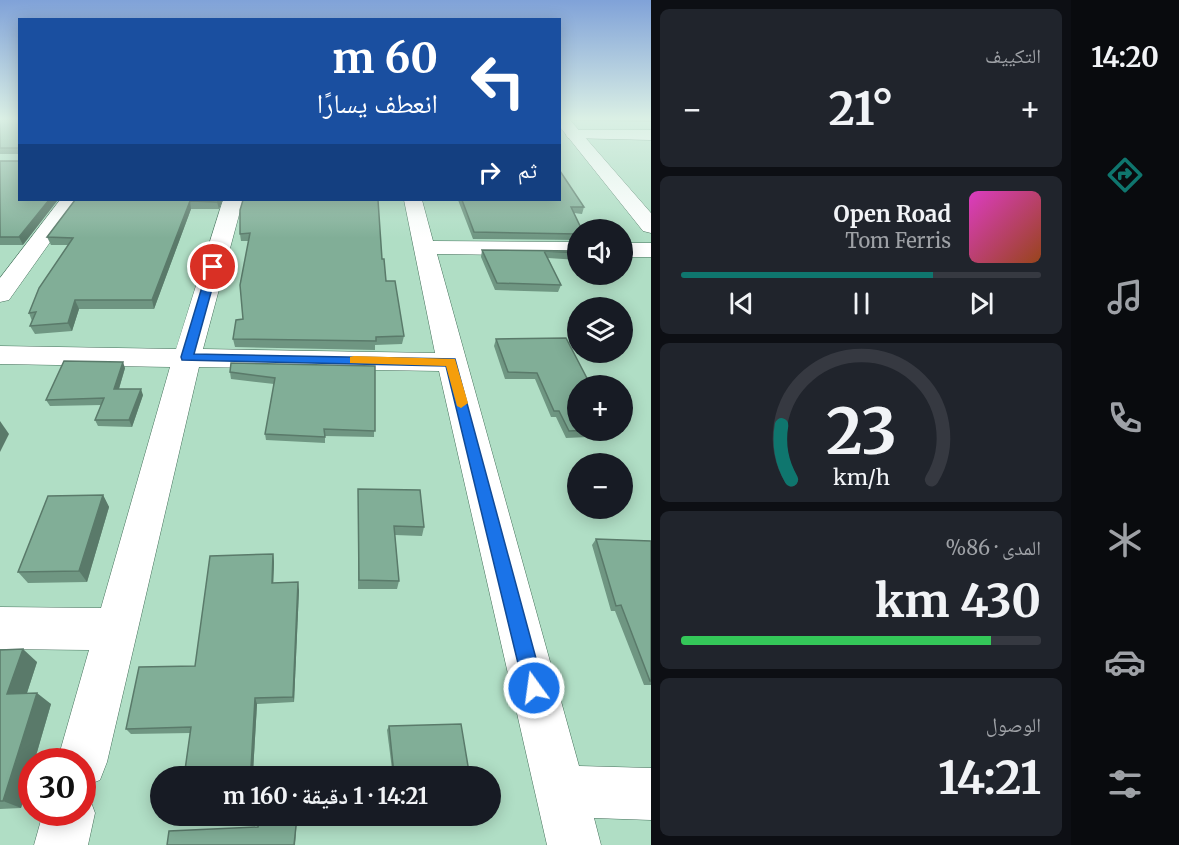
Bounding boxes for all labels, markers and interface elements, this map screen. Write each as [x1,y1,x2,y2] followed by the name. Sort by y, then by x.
[332,32,438,84] text: 60 m
[1091,40,1159,74] text: 14:20
[459,42,537,120] icon: left
[985,43,1041,68] text: التكييف
[828,81,894,137] text: 21°
[317,86,438,120] text: انعطف يسارًا
[681,89,703,130] text: −
[1019,89,1041,130] text: +
[1104,154,1146,196] icon: directions
[473,156,506,189] icon: right
[518,156,537,184] text: ثم
[833,200,951,228] text: Open Road
[567,219,633,519] map controls
[567,219,633,285] button: sound
[845,228,951,253] text: Tom Ferris
[187,241,238,292] pin
[196,250,229,283] icon: arrive
[1104,276,1146,318] icon: music
[725,287,758,320] icon: previous
[845,287,878,320] icon: pause
[965,287,998,320] icon: next
[567,297,633,363] button: layers
[567,375,633,441] button: +
[826,393,896,471] text: 23
[1104,397,1146,439] icon: phone
[567,453,633,519] button: −
[833,464,889,491] text: km/h
[1104,519,1146,561] icon: climate
[945,535,1041,560] text: المدى · 86%
[875,573,1041,629] text: 430 km
[1104,641,1146,683] icon: car
[502,656,566,720] position arrow
[986,712,1041,737] text: الوصول
[18,748,96,826] speed limit sign: 30
[938,750,1041,806] text: 14:21
[1104,763,1146,805] icon: filters
[223,782,428,810] text: 14:21 · 1 دقيقة · 160 m

